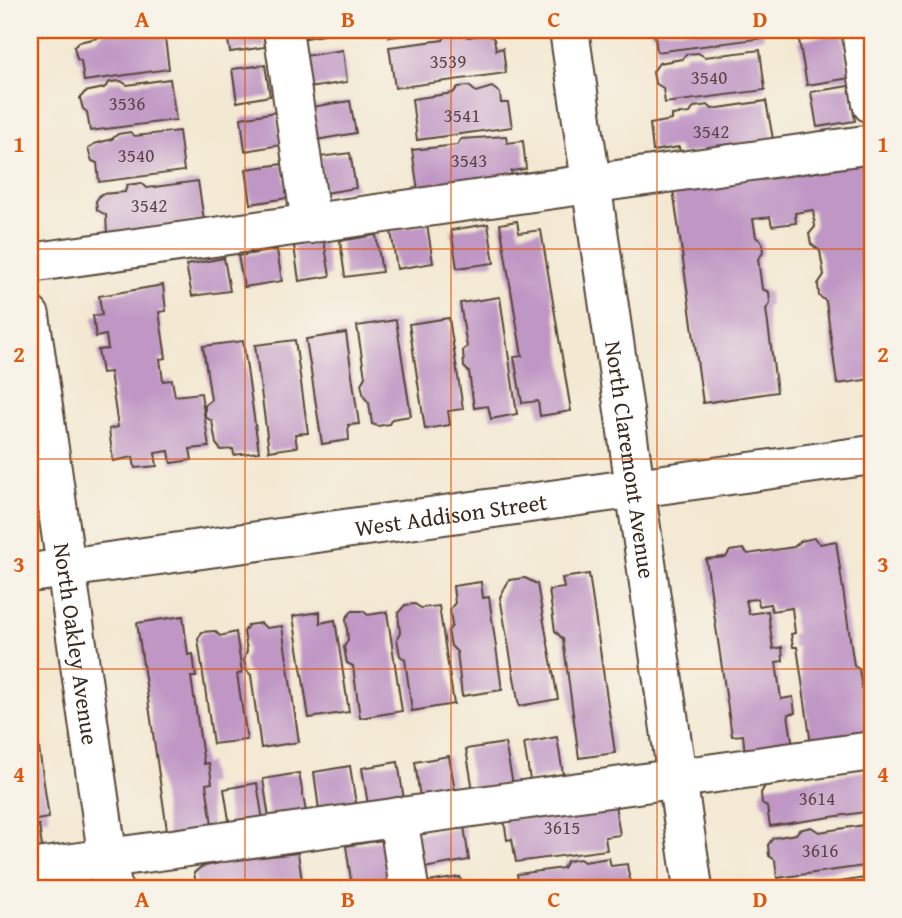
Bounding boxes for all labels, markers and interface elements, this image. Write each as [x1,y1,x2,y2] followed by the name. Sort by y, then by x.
[135,2,150,35] text: A
[341,2,355,35] text: B
[547,2,561,35] text: C
[753,2,768,35] text: D
[430,47,466,75] house number: 3539
[691,63,727,91] house number: 3540
[109,89,145,117] house number: 3536
[444,101,480,129] house number: 3541
[693,117,729,145] house number: 3542
[13,127,25,160] text: 1
[877,127,889,160] text: 1
[118,141,154,169] house number: 3540
[451,146,487,174] house number: 3543
[131,191,167,219] house number: 3542
[13,337,25,370] text: 2
[877,337,889,370] text: 2
[598,339,665,580] street label: North Claremont Avenue
[353,484,549,544] street label: West Addison Street
[46,541,108,747] street label: North Oakley Avenue
[13,547,25,580] text: 3
[877,547,889,580] text: 3
[13,757,25,790] text: 4
[877,757,889,790] text: 4
[799,784,835,812] house number: 3614
[544,813,580,841] house number: 3615
[802,836,838,864] house number: 3616
[135,882,150,915] text: A
[341,882,355,915] text: B
[547,882,561,915] text: C
[753,882,768,915] text: D

